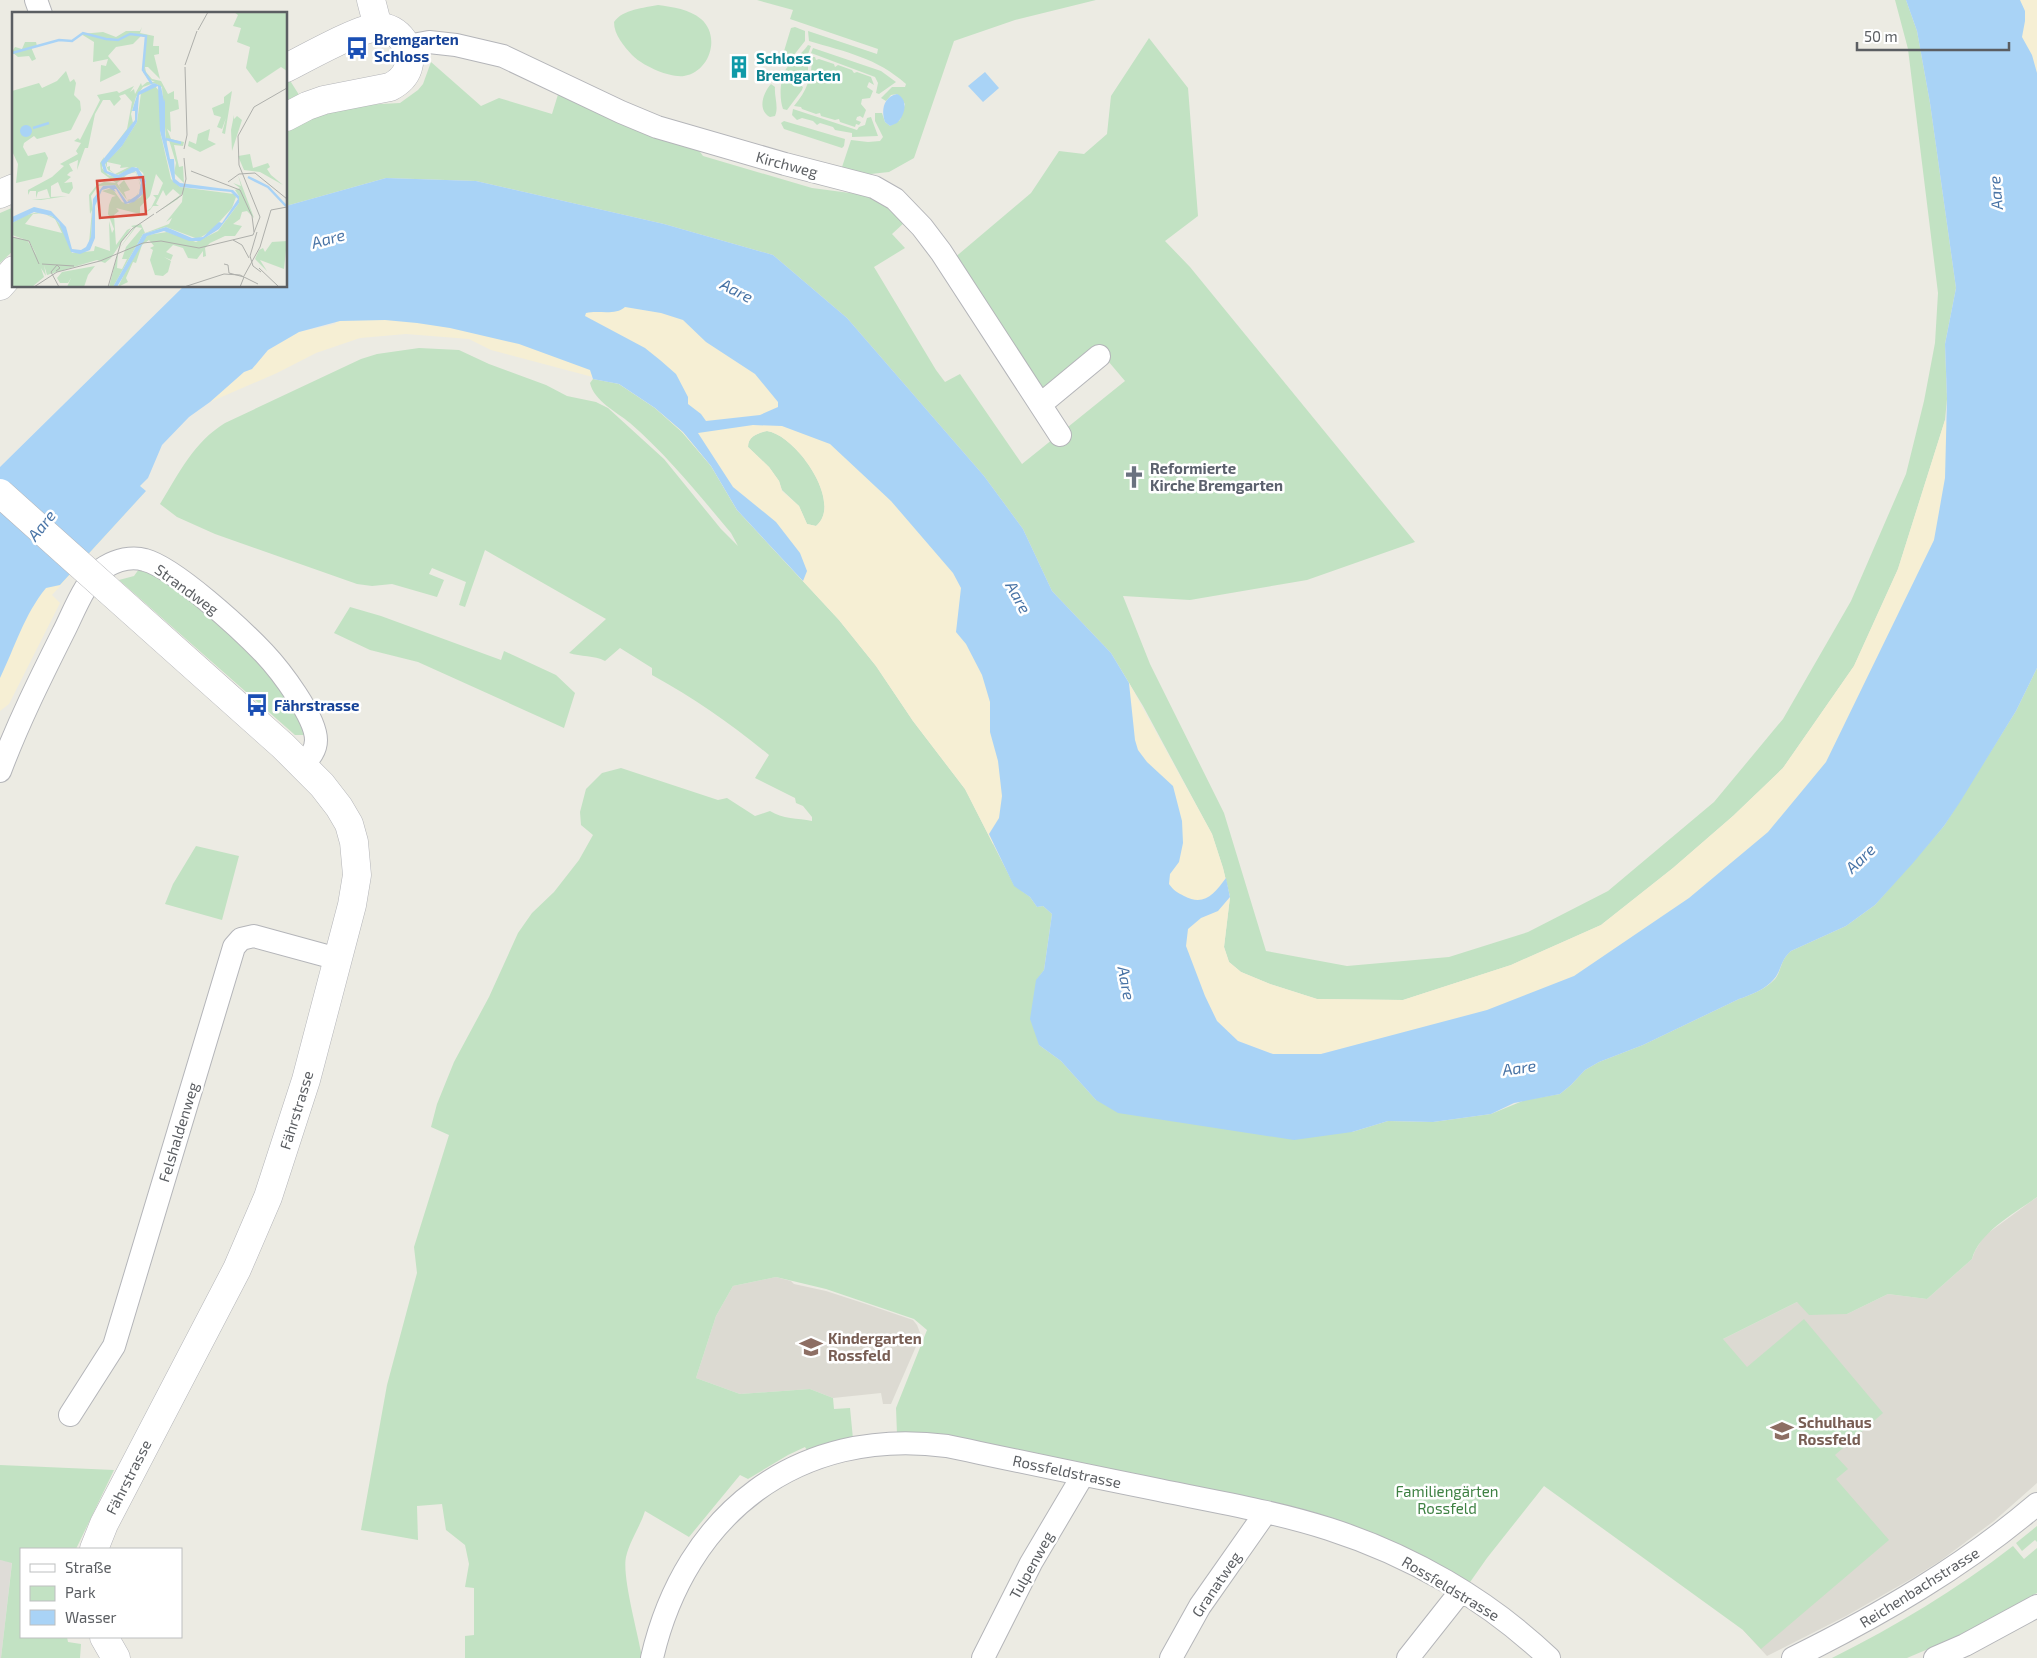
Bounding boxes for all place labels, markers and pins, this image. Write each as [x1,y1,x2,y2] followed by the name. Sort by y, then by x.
[374,30,459,65] place label: Bremgarten Schloss
[344,35,370,61] bus stop icon: Bremgarten Schloss
[756,49,841,84] place label: Schloss Bremgarten
[726,54,752,80] building icon: Schloss Bremgarten
[1150,459,1283,494] place label: Reformierte Kirche Bremgarten
[1121,464,1147,490] church icon: Reformierte Kirche Bremgarten
[244,692,270,718] bus stop icon: Fährstrasse
[274,696,359,714] place label: Fährstrasse
[828,1329,922,1364] place label: Kindergarten Rossfeld
[798,1334,824,1360] school or university icon: Kindergarten Rossfeld
[1798,1413,1872,1448] place label: Schulhaus Rossfeld
[1769,1418,1795,1444] school or university icon: Schulhaus Rossfeld

